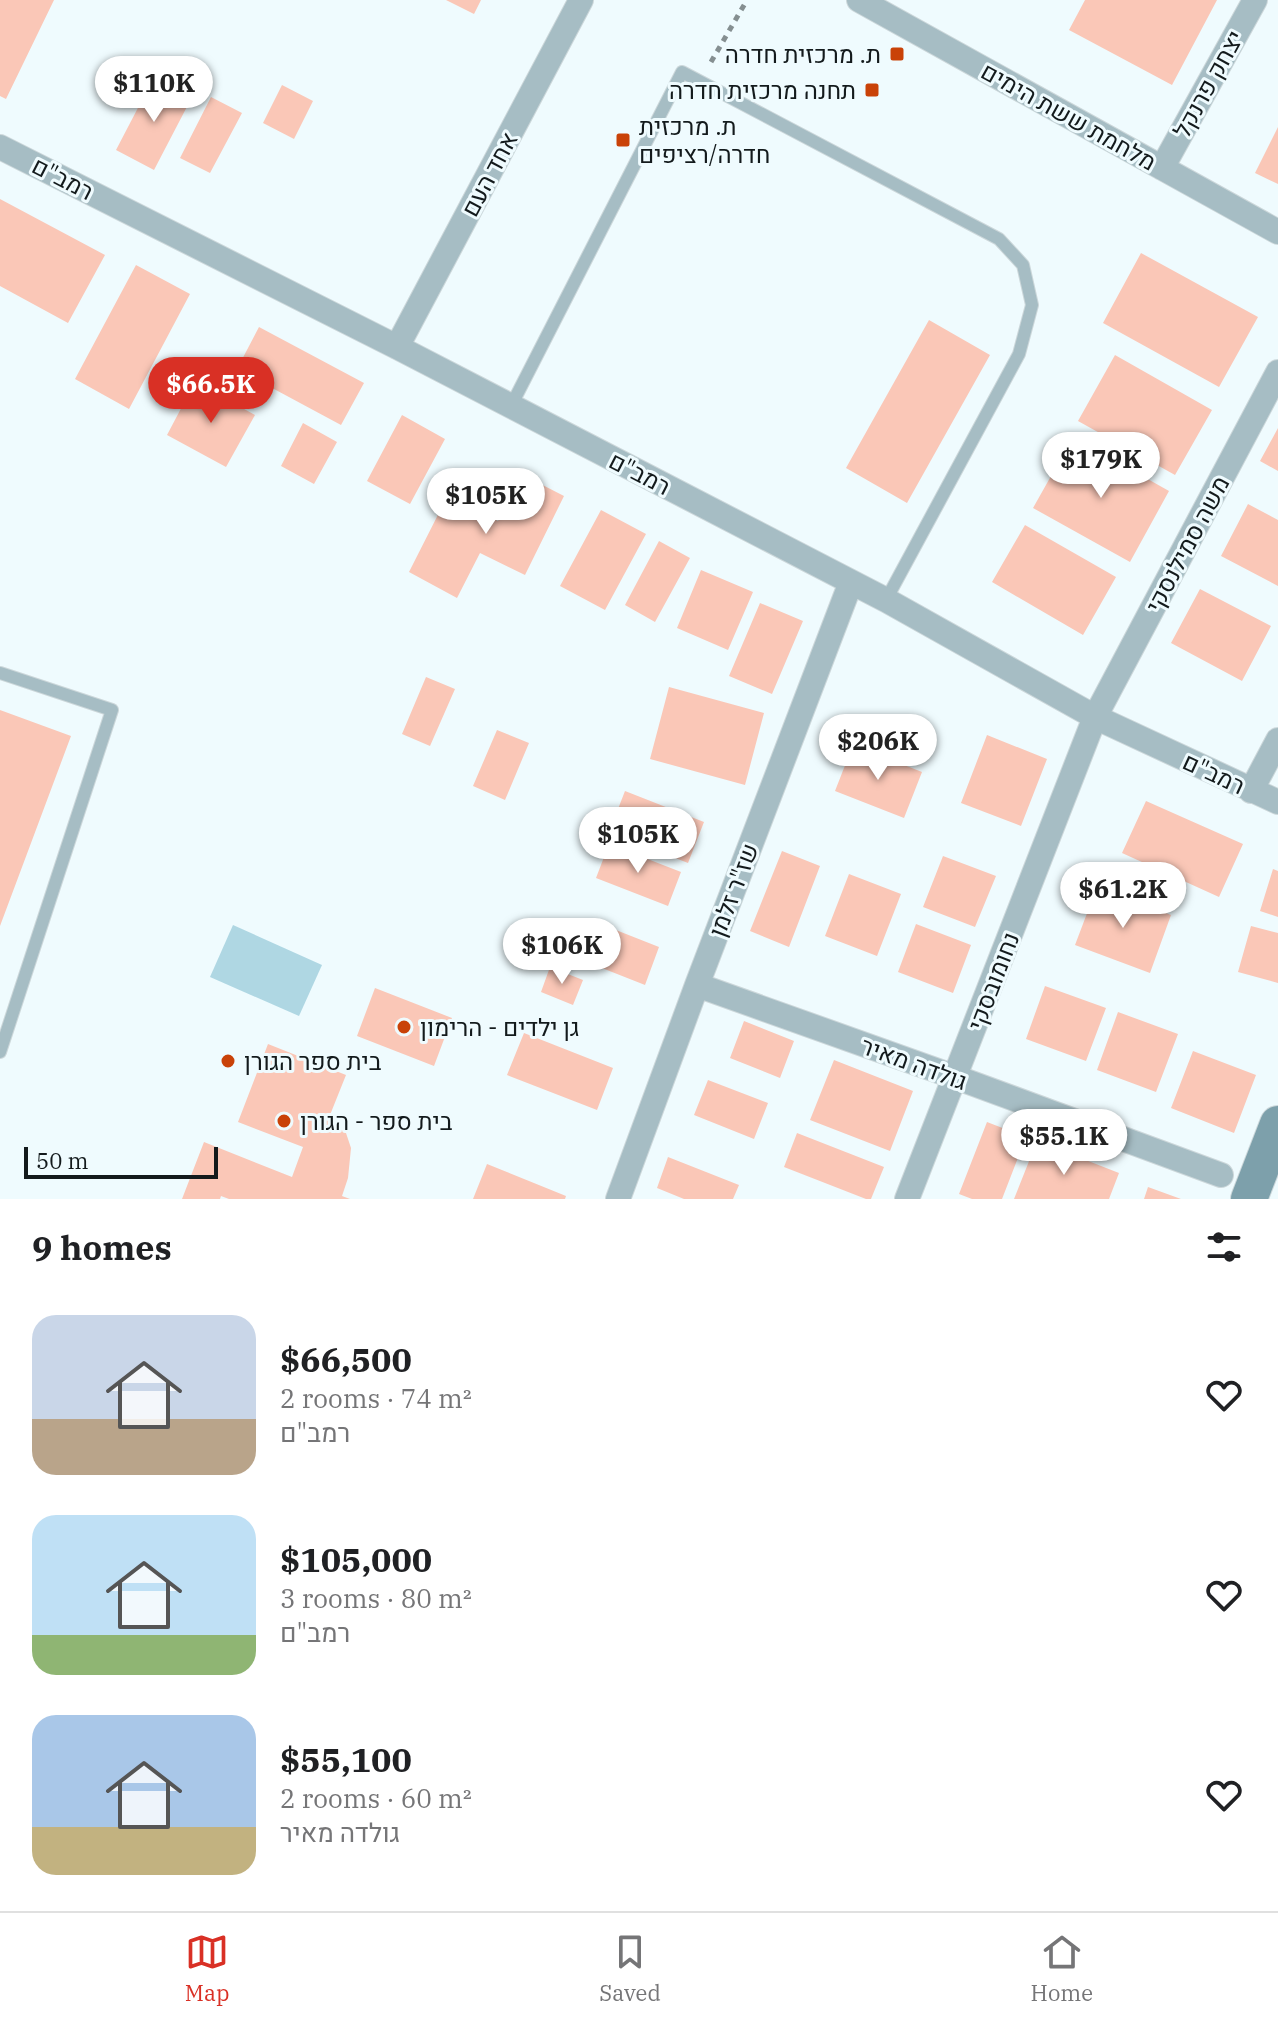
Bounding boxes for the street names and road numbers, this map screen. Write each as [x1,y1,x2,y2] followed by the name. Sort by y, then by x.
[1165,25,1251,143] street label: יצחק פרנקל
[976,55,1162,177] street label: מלחמת ששת הימים
[453,126,525,222] street label: אחד העם
[27,149,99,207] street label: רמב"ם
[604,444,676,502] street label: רמב"ם
[1138,470,1236,618] street label: משה סמילנסקי
[1178,745,1250,801] street label: רמב"ם
[701,839,765,941] street label: שז"ר זלמן
[960,927,1026,1035] street label: נחומובסקי
[857,1029,971,1097] street label: גולדה מאיר

